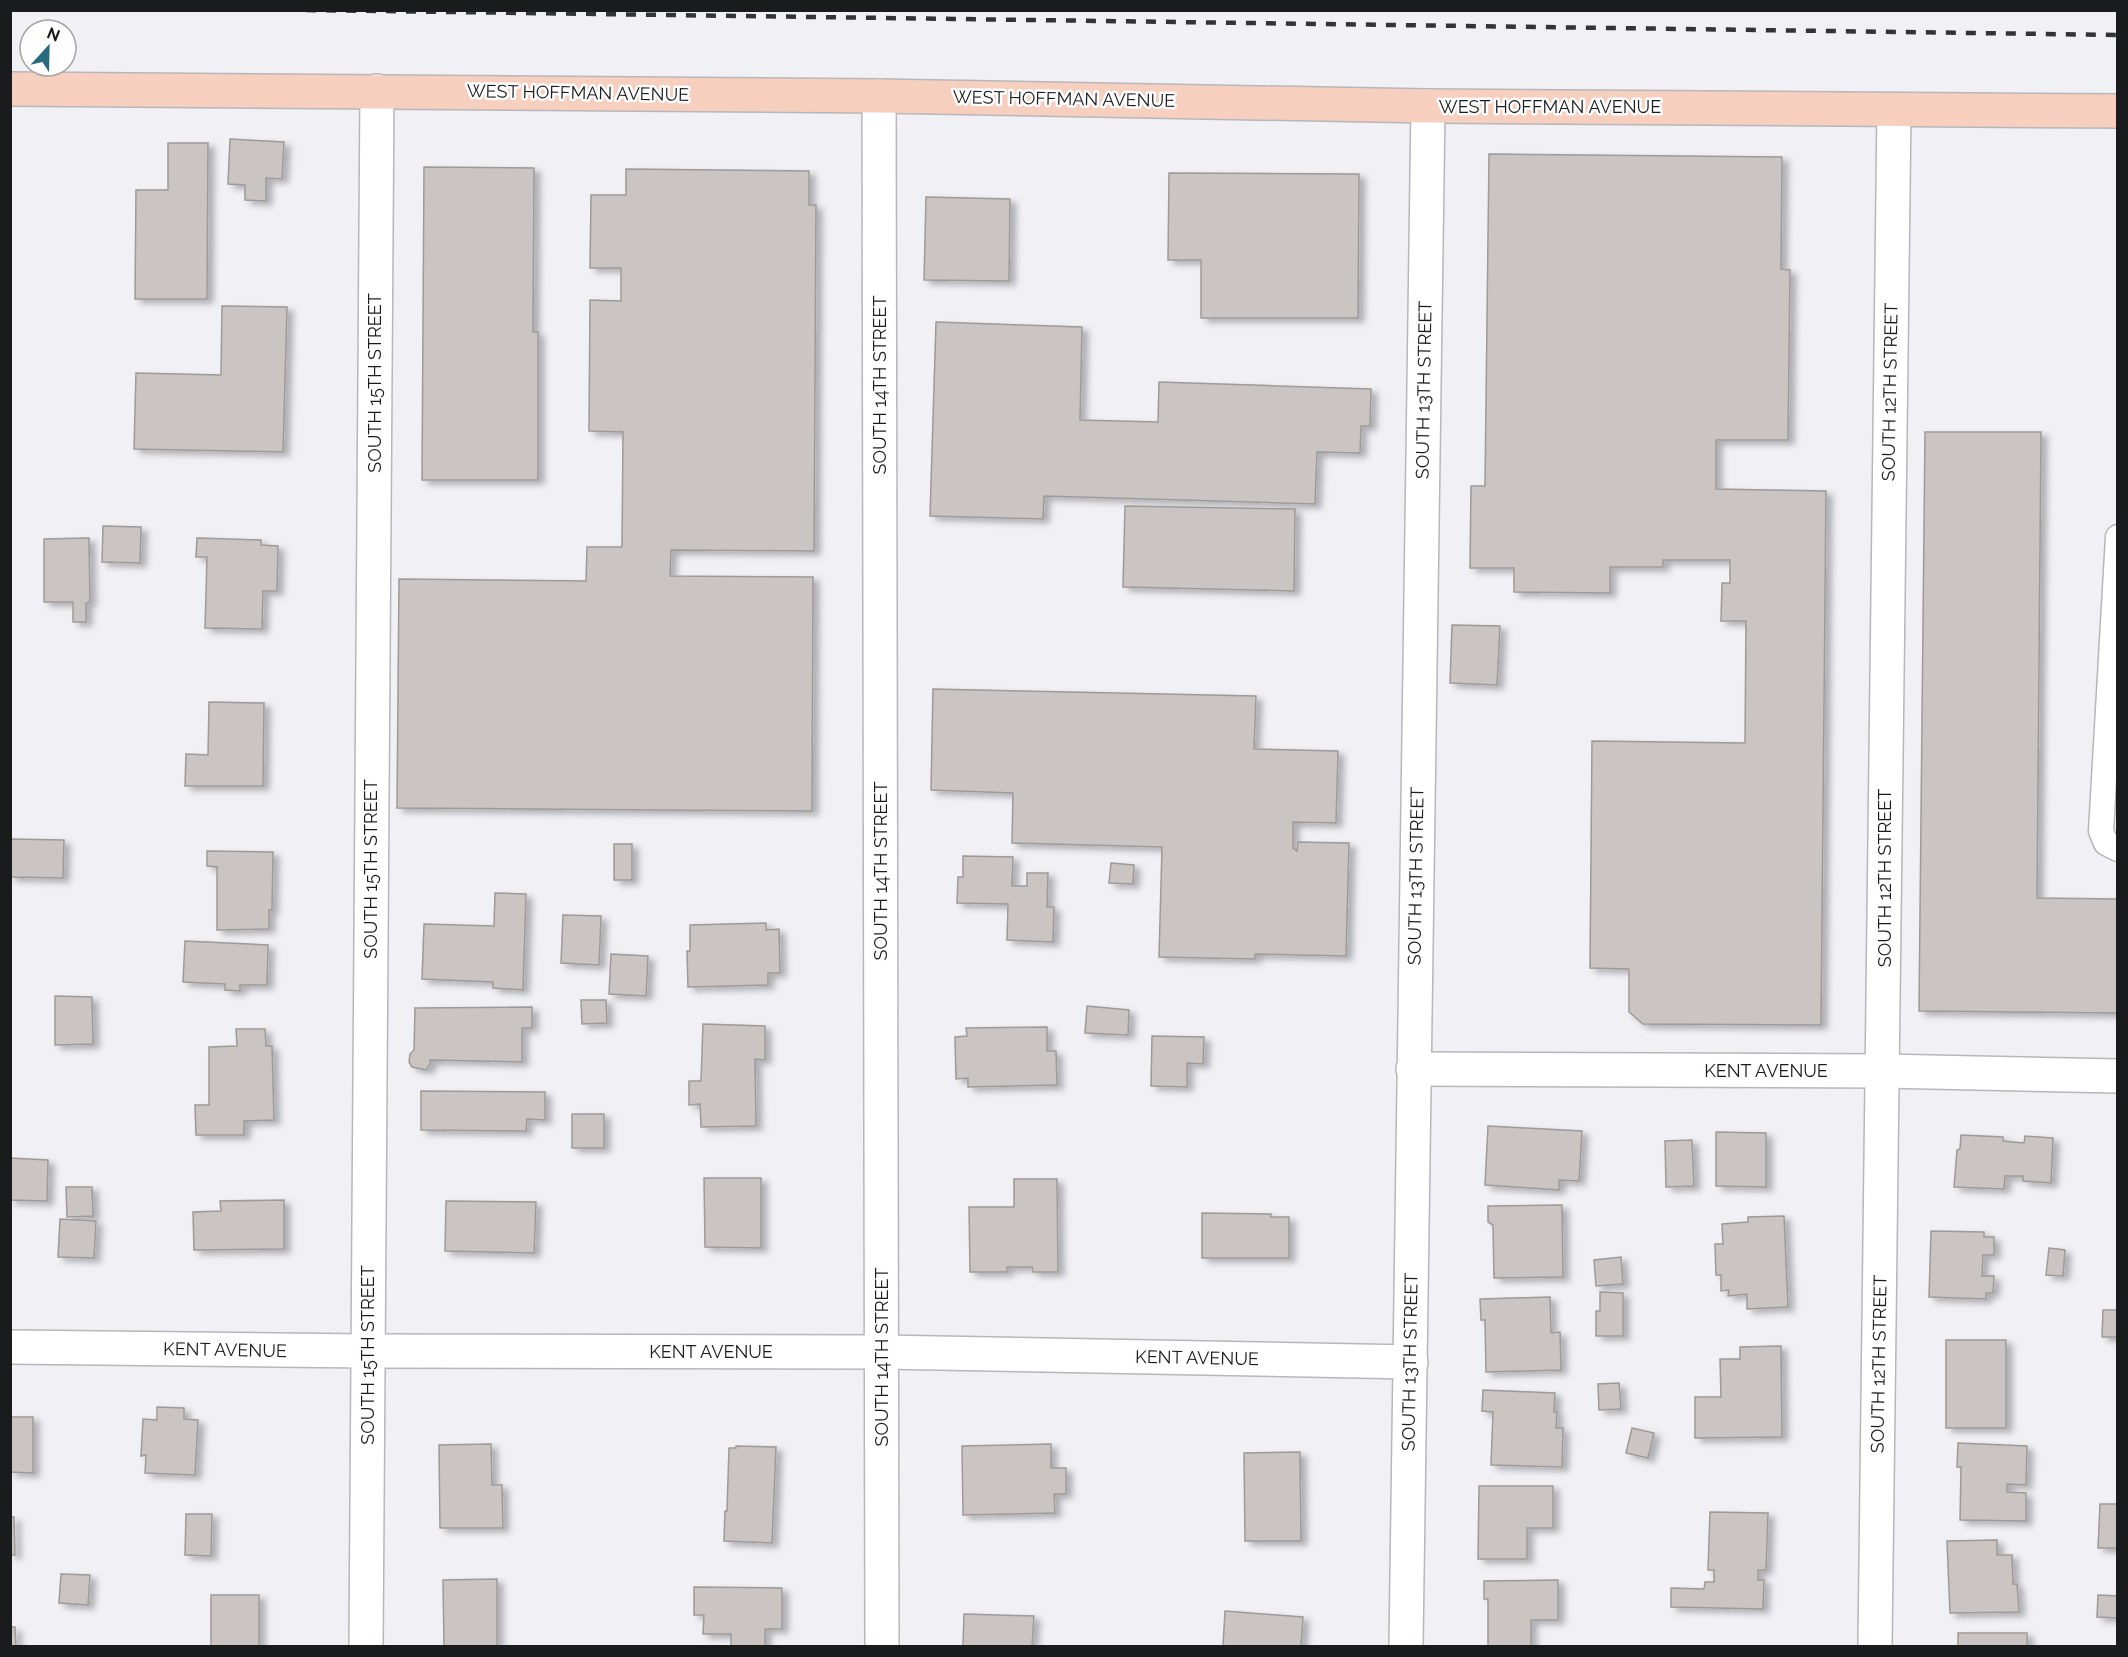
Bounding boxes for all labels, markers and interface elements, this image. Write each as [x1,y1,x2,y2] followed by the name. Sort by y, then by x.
[18,18,78,78] north arrow
[44,23,63,46] text: N
[467,80,689,105] street label: WEST HOFFMAN AVENUE
[953,86,1175,111] street label: WEST HOFFMAN AVENUE
[1439,96,1661,117] street label: WEST HOFFMAN AVENUE
[364,293,385,473] street label: SOUTH 15TH STREET
[869,296,890,474] street label: SOUTH 14TH STREET
[1411,301,1436,479] street label: SOUTH 13TH STREET
[1877,303,1902,481] street label: SOUTH 12TH STREET
[360,779,381,959] street label: SOUTH 15TH STREET
[870,782,891,960] street label: SOUTH 14TH STREET
[1403,787,1428,965] street label: SOUTH 13TH STREET
[1874,789,1895,967] street label: SOUTH 12TH STREET
[1704,1060,1828,1081] street label: KENT AVENUE
[357,1265,378,1445] street label: SOUTH 15TH STREET
[871,1268,892,1446] street label: SOUTH 14TH STREET
[1397,1273,1422,1451] street label: SOUTH 13TH STREET
[1866,1275,1891,1453] street label: SOUTH 12TH STREET
[163,1338,287,1361] street label: KENT AVENUE
[649,1341,773,1362] street label: KENT AVENUE
[1135,1346,1259,1369] street label: KENT AVENUE

